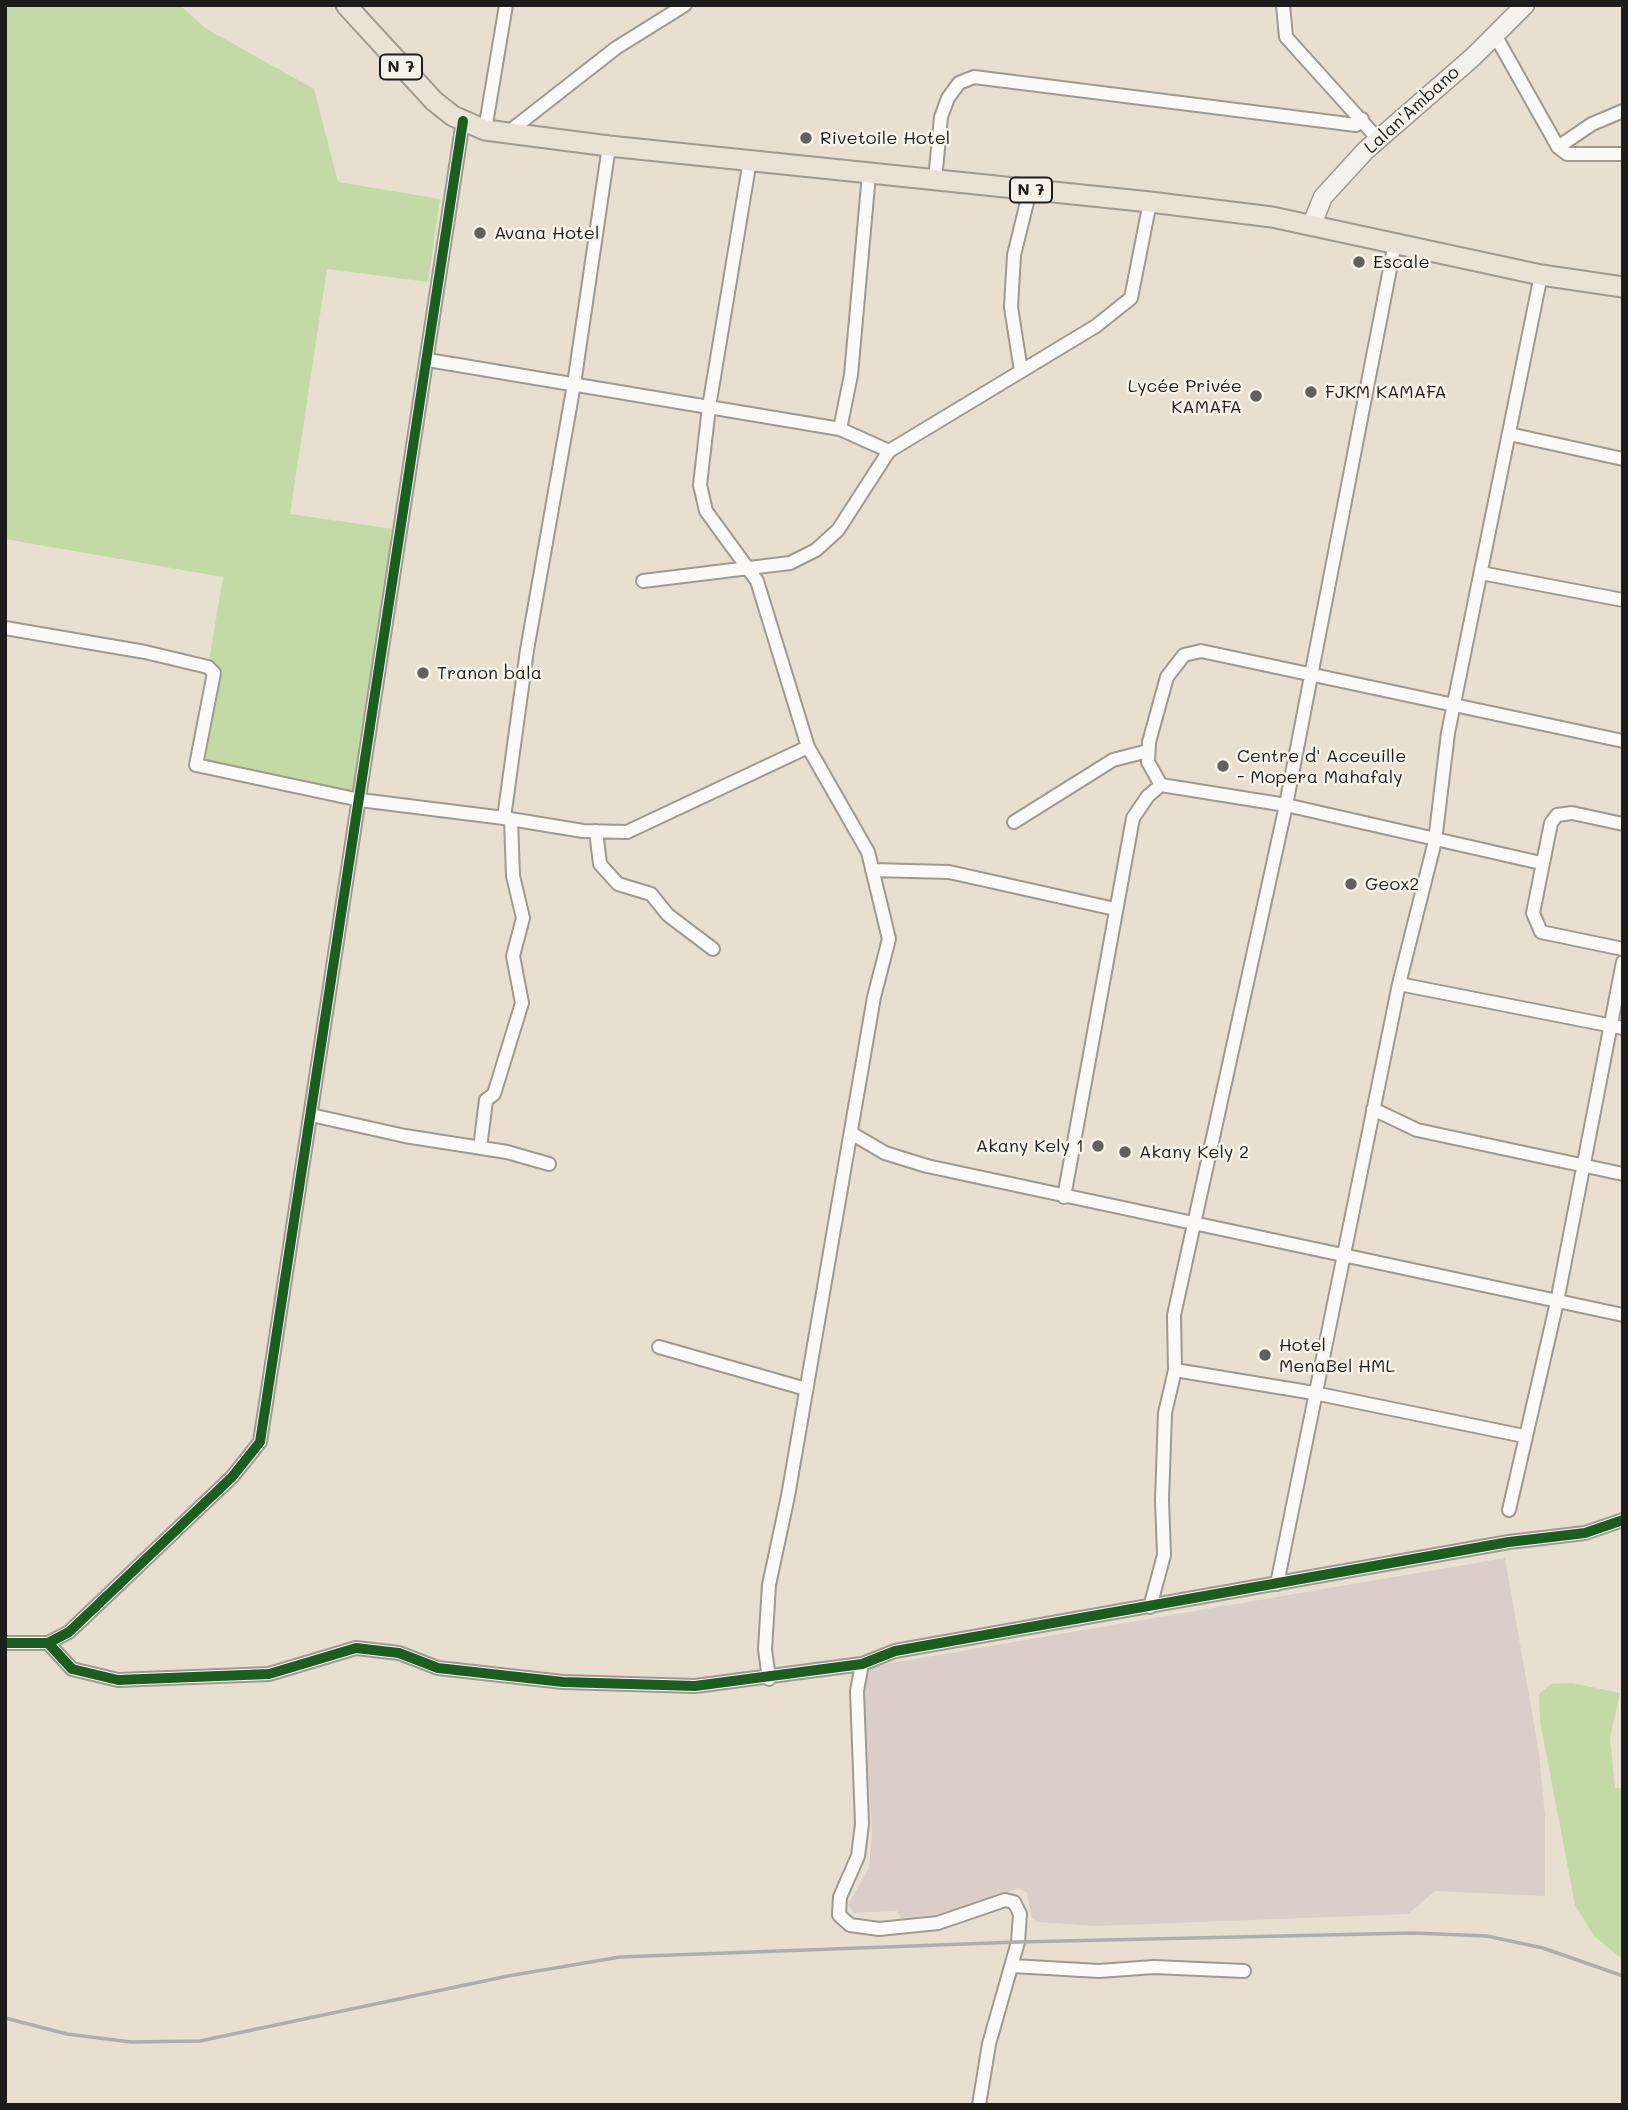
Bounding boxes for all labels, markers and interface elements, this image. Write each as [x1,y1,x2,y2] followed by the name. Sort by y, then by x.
[380,54,422,80] road number: N 7
[1360,62,1464,158] street label: Lalan'Ambano
[820,127,950,149] place label: Rivetoile Hotel
[798,130,814,146] marker: Rivetoile Hotel
[1010,178,1052,202] road number: N 7
[494,222,599,244] place label: Avana Hotel
[472,225,488,241] marker: Avana Hotel
[1373,251,1430,273] place label: Escale
[1351,254,1367,270] marker: Escale
[1128,375,1242,418] place label: Lycée Privée KAMAFA
[1325,381,1447,403] place label: FJKM KAMAFA
[1303,384,1319,400] marker: FJKM KAMAFA
[1248,388,1264,404] marker: Lycée Privée KAMAFA
[437,662,542,684] place label: Tranon bala
[415,665,431,681] marker: Tranon bala
[1237,745,1406,788] place label: Centre d' Acceuille - Mopera Mahafaly
[1215,758,1231,774] marker: Centre d' Acceuille - Mopera Mahafaly
[1365,873,1419,895] place label: Geox2
[1343,876,1359,892] marker: Geox2
[976,1135,1084,1157] place label: Akany Kely 1
[1090,1138,1106,1154] marker: Akany Kely 1
[1139,1141,1249,1163] place label: Akany Kely 2
[1117,1144,1133,1160] marker: Akany Kely 2
[1279,1334,1395,1376] place label: Hotel MenaBel HML
[1257,1347,1273,1363] marker: Hotel MenaBel HML

